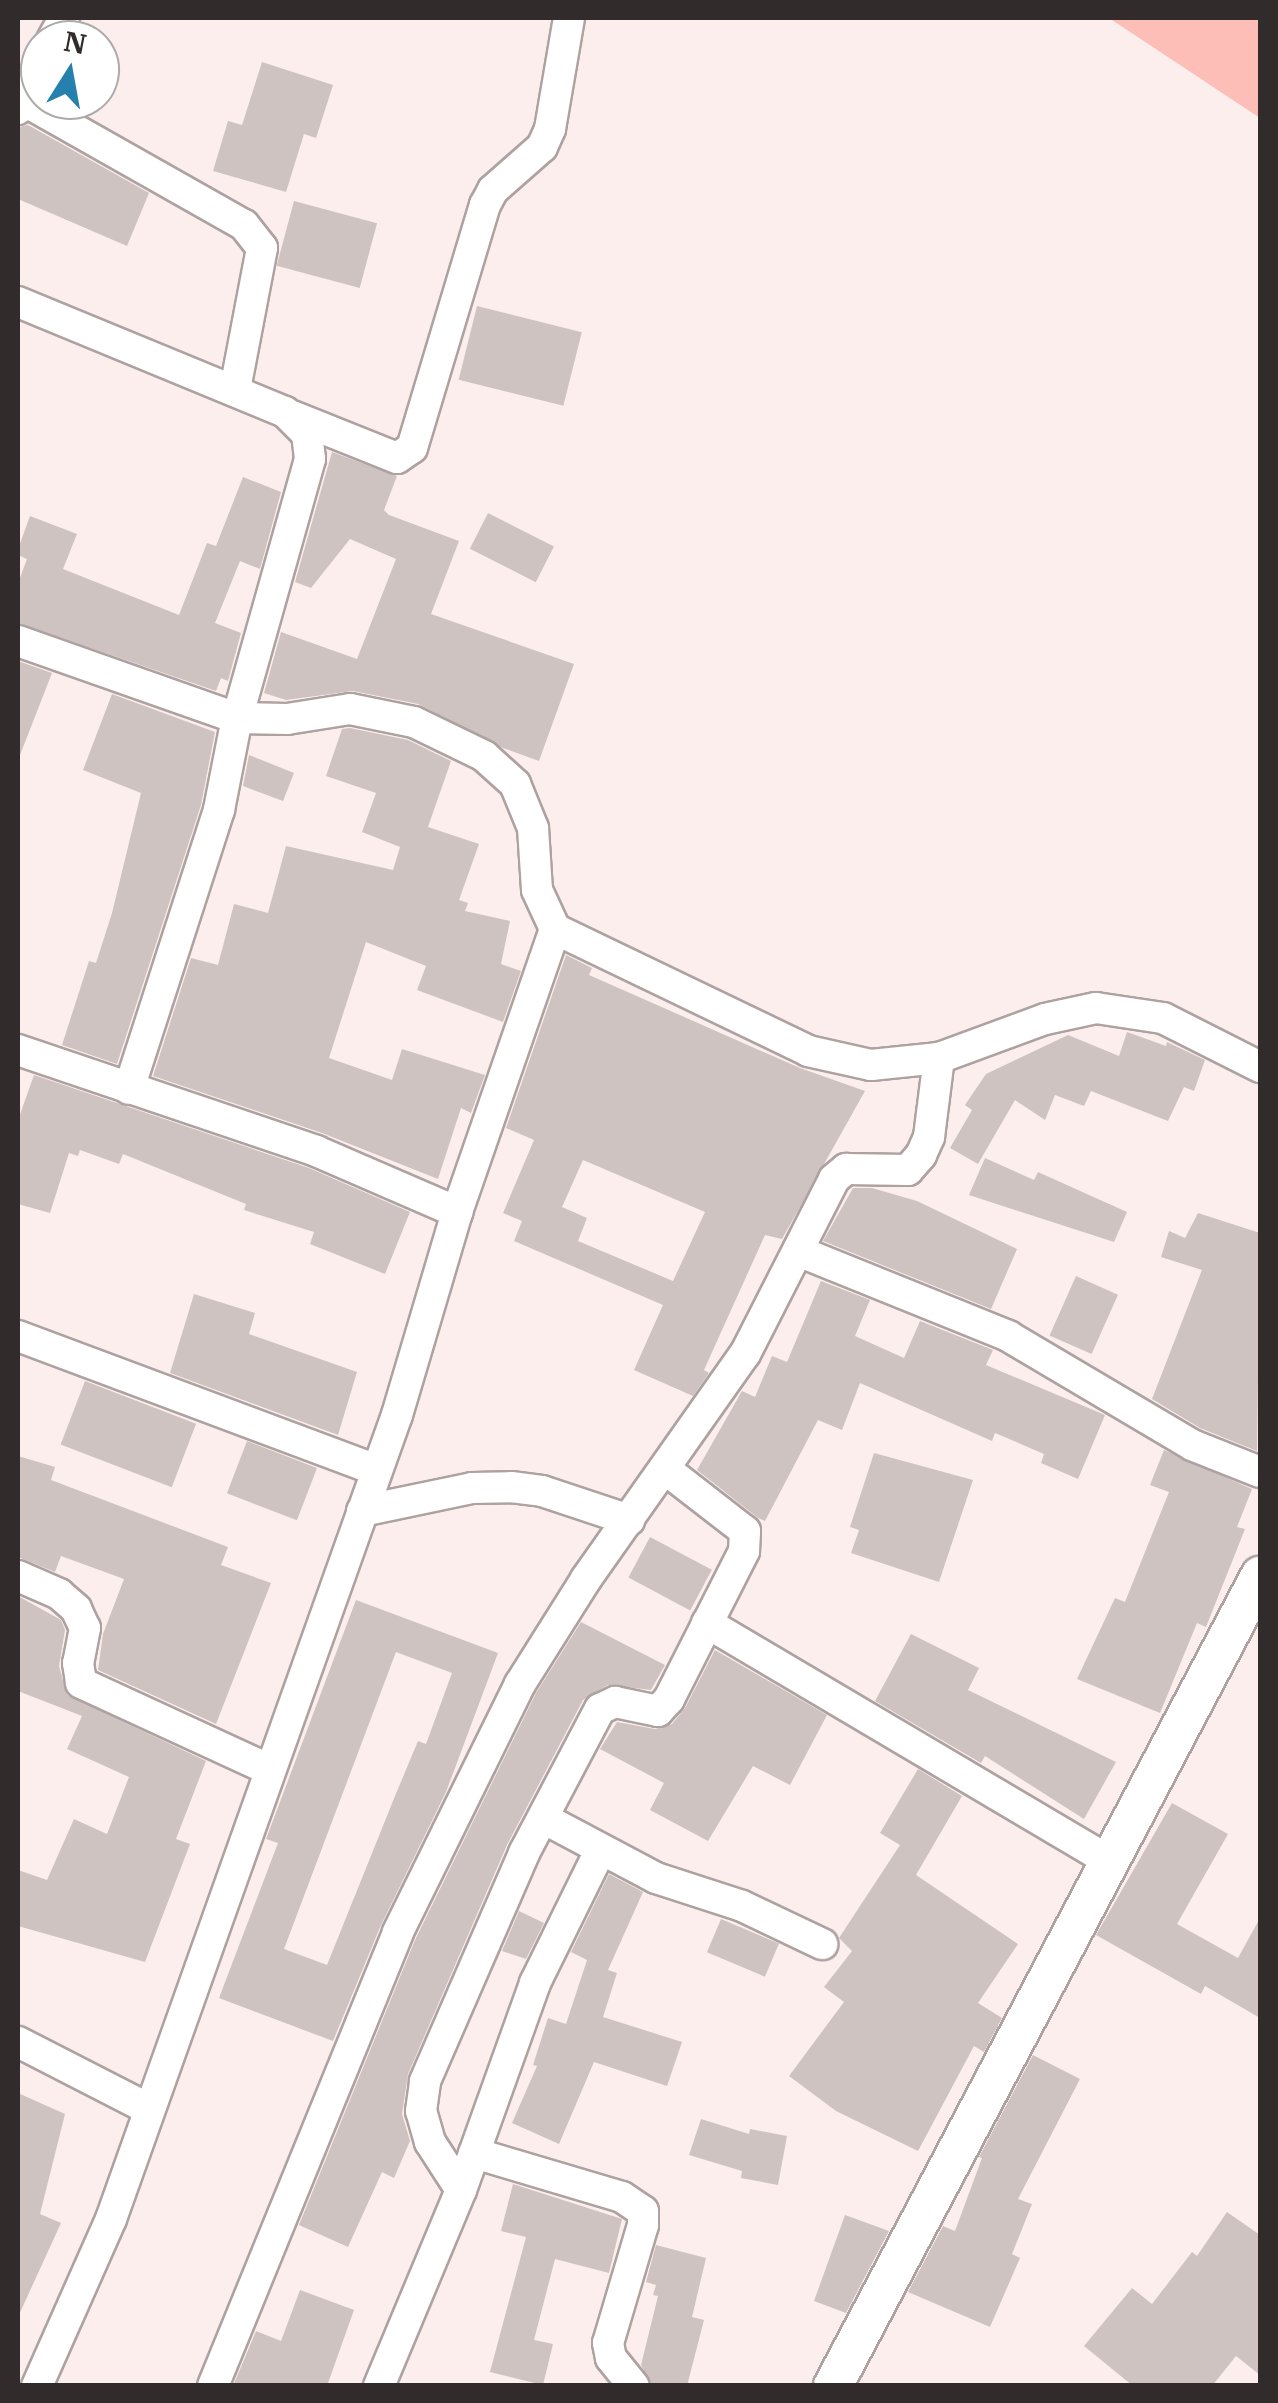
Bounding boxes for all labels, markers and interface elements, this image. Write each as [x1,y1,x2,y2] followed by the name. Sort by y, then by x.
[20,20,120,120] north arrow
[61,22,90,62] text: N

